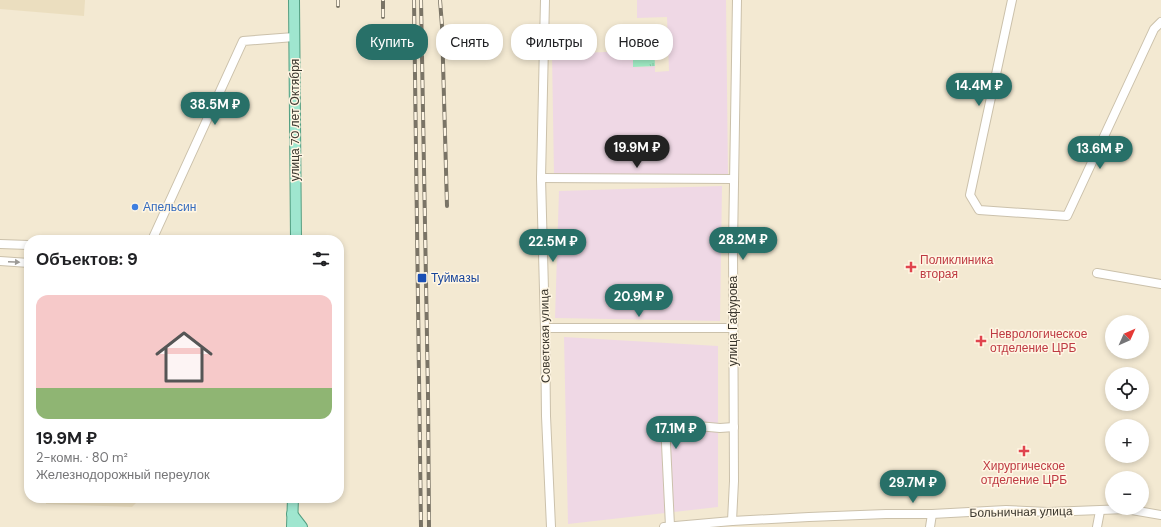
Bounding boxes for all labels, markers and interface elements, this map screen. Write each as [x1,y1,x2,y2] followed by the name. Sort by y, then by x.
[356,24,428,60] chip: Купить
[436,24,503,60] chip: Снять
[511,24,597,60] chip: Фильтры
[605,24,673,60] chip: Новое
[287,59,303,181] street label: улица 70 лет Октября
[942,73,1016,107] pin: 14.4M ₽
[955,77,1003,94] text: 14.4M ₽
[178,92,252,126] pin: 38.5M ₽
[190,96,240,113] text: 38.5M ₽
[600,135,674,169] pin: 19.9M ₽
[1063,136,1137,170] pin: 13.6M ₽
[614,139,660,156] text: 19.9M ₽
[1077,140,1123,157] text: 13.6M ₽
[143,199,196,215] place label: Апельсин
[130,202,140,212] marker: Апельсин
[706,227,780,261] pin: 28.2M ₽
[516,229,590,263] pin: 22.5M ₽
[718,231,768,248] text: 28.2M ₽
[528,233,578,250] text: 22.5M ₽
[36,248,138,270] text: Объектов: 9
[310,248,332,270] icon: filters
[920,252,994,282] place label: Поликлиника вторая
[8,259,21,266] one-way arrow
[905,261,917,273] marker: Поликлиника вторая
[431,270,479,286] place label: Туймазы
[416,272,428,284] marker: Туймазы
[725,275,741,366] street label: улица Гафурова
[602,284,676,318] pin: 20.9M ₽
[614,288,664,305] text: 20.9M ₽
[536,289,554,383] street label: Советская улица
[1105,315,1149,359] north arrow
[1105,315,1149,515] map controls
[148,321,220,393] icon: home
[990,326,1088,356] place label: Неврологическое отделение ЦРБ
[975,335,987,347] marker: Неврологическое отделение ЦРБ
[1105,367,1149,411] button: locate
[639,416,713,450] pin: 17.1M ₽
[1105,419,1149,463] button: +
[655,420,697,437] text: 17.1M ₽
[36,427,97,449] text: 19.9M ₽
[1018,445,1030,457] marker: Хирургическое отделение ЦРБ
[36,449,128,466] text: 2-комн. · 80 m²
[981,458,1067,488] place label: Хирургическое отделение ЦРБ
[36,466,210,483] text: Железнодорожный переулок
[876,470,950,504] pin: 29.7M ₽
[1105,471,1149,515] button: −
[889,474,937,491] text: 29.7M ₽
[969,503,1073,521] street label: Больничная улица

